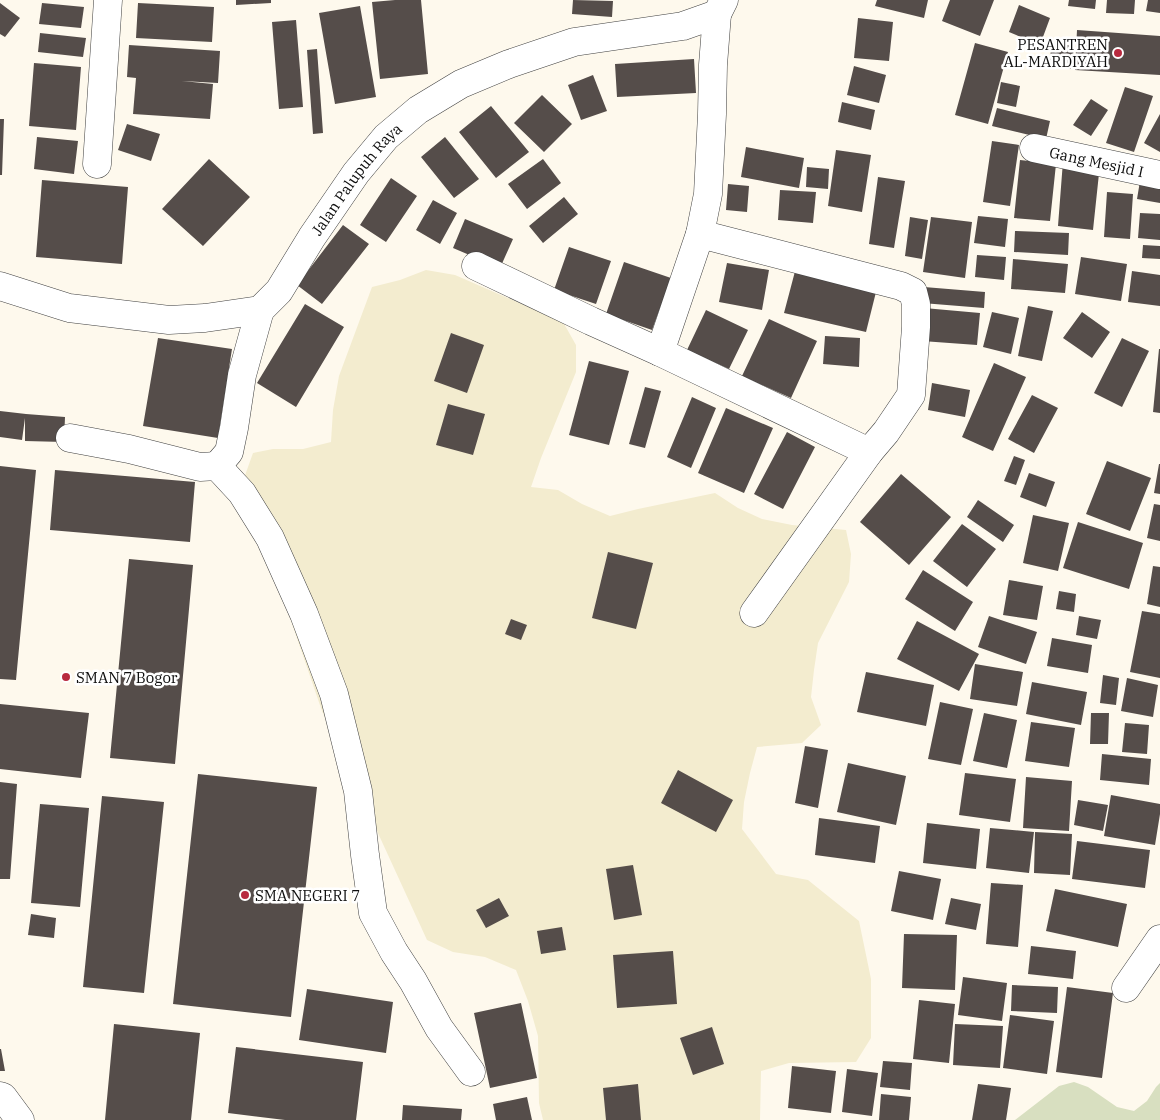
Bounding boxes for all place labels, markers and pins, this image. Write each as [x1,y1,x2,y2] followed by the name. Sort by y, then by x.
[1003,35,1108,71] place label: PESANTREN AL-MARDIYAH
[1112,47,1124,59] marker: PESANTREN AL-MARDIYAH
[76,668,178,687] place label: SMAN 7 Bogor
[60,671,72,683] marker: SMAN 7 Bogor
[255,886,360,905] place label: SMA NEGERI 7
[239,889,251,901] marker: SMA NEGERI 7

